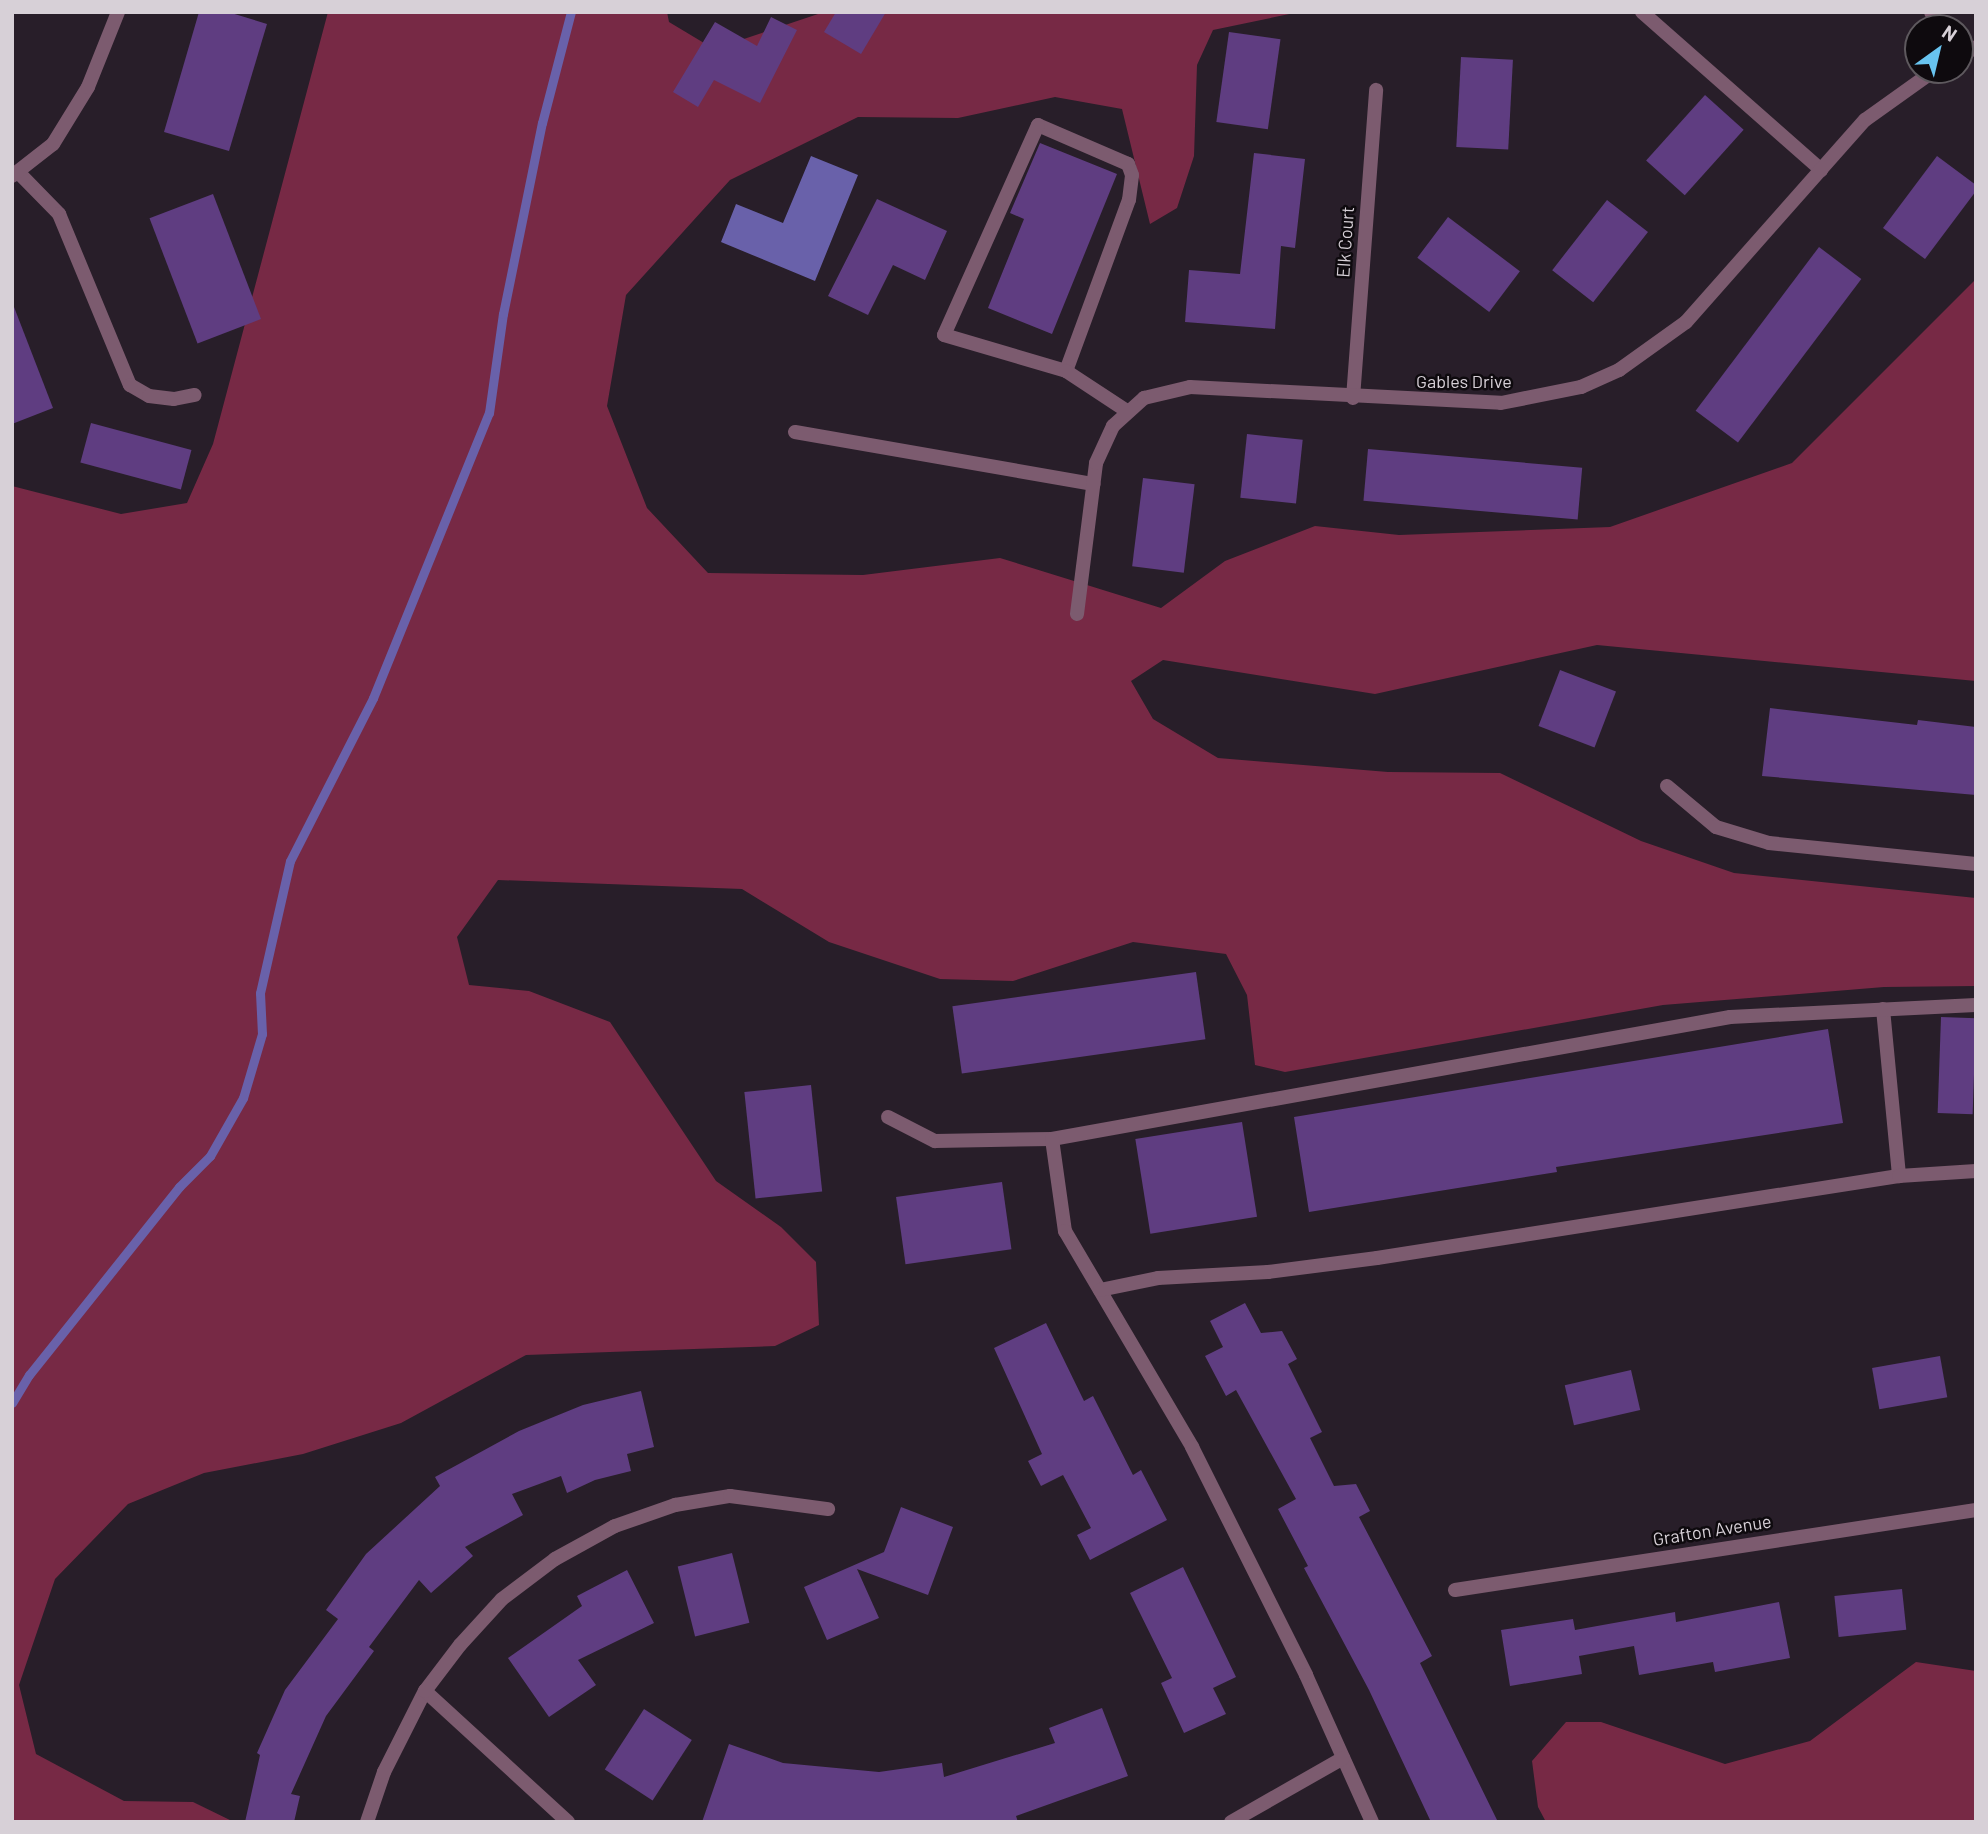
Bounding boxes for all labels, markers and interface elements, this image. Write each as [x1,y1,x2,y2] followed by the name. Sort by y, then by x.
[1904,14,1974,84] north arrow
[1938,20,1962,46] text: N
[1332,206,1358,278] street label: Elk Court
[1416,370,1512,392] street label: Gables Drive
[1651,1510,1773,1550] street label: Grafton Avenue

